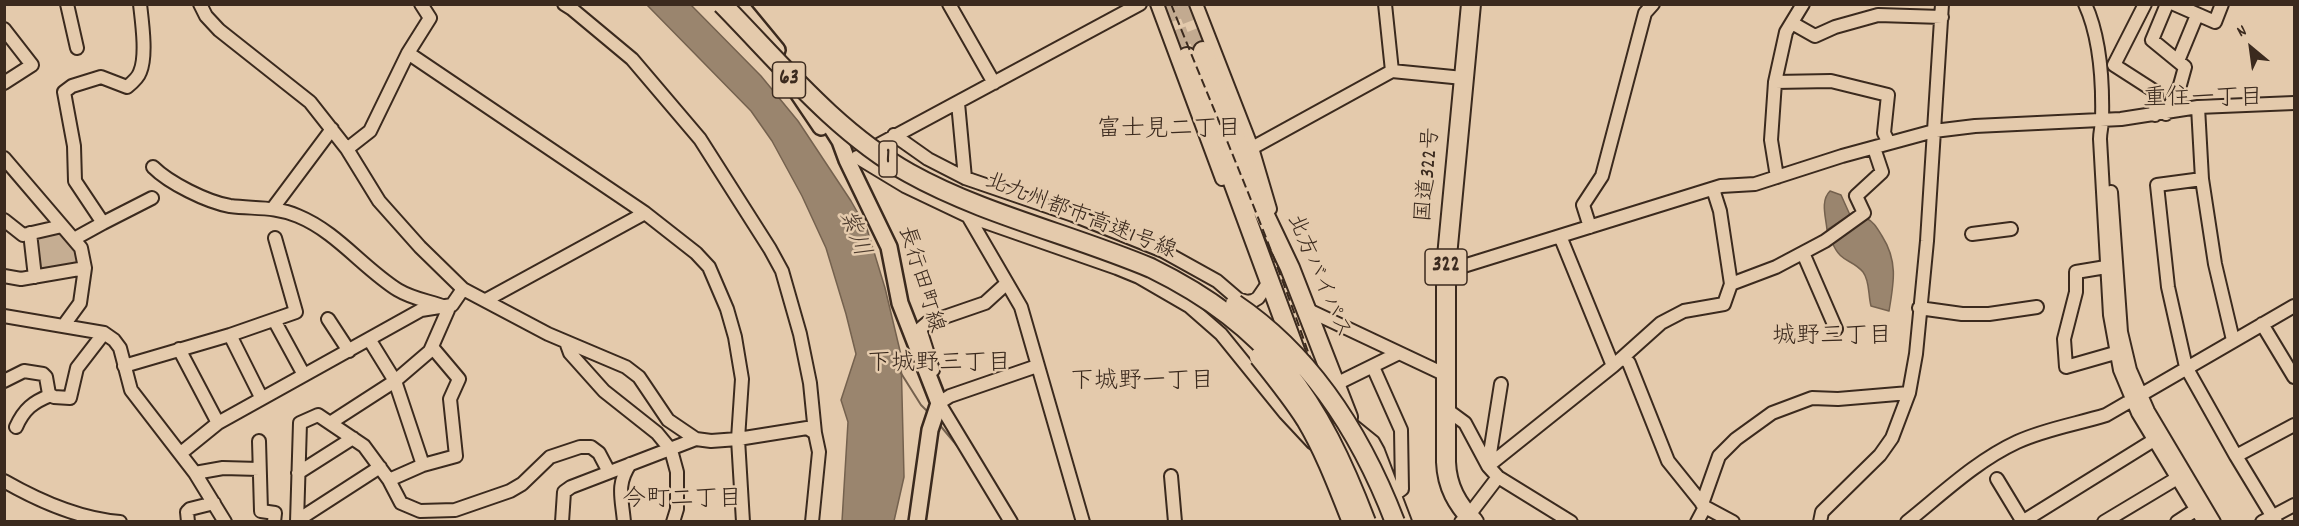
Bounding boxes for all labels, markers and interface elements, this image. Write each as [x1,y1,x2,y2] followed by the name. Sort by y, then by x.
[2221,18,2281,78] north arrow
[2233,20,2251,44] text: N
[772,62,806,98] road number: 63
[2143,87,2263,115] district label: 重住一丁目
[1097,118,1241,146] district label: 富士見二丁目
[1413,127,1447,223] street label: 国道322号
[879,141,897,177] road number: 1
[981,169,1179,267] street label: 北九州都市高速1号線
[830,206,874,262] water label: 紫川
[1279,211,1355,343] street label: 北方バイパス
[890,224,948,336] street label: 長行田町線
[1425,249,1467,285] road number: 322
[1772,325,1892,353] district label: 城野三丁目
[867,352,1011,380] district label: 下城野三丁目
[1070,370,1214,398] district label: 下城野一丁目
[622,488,742,516] district label: 今町二丁目

